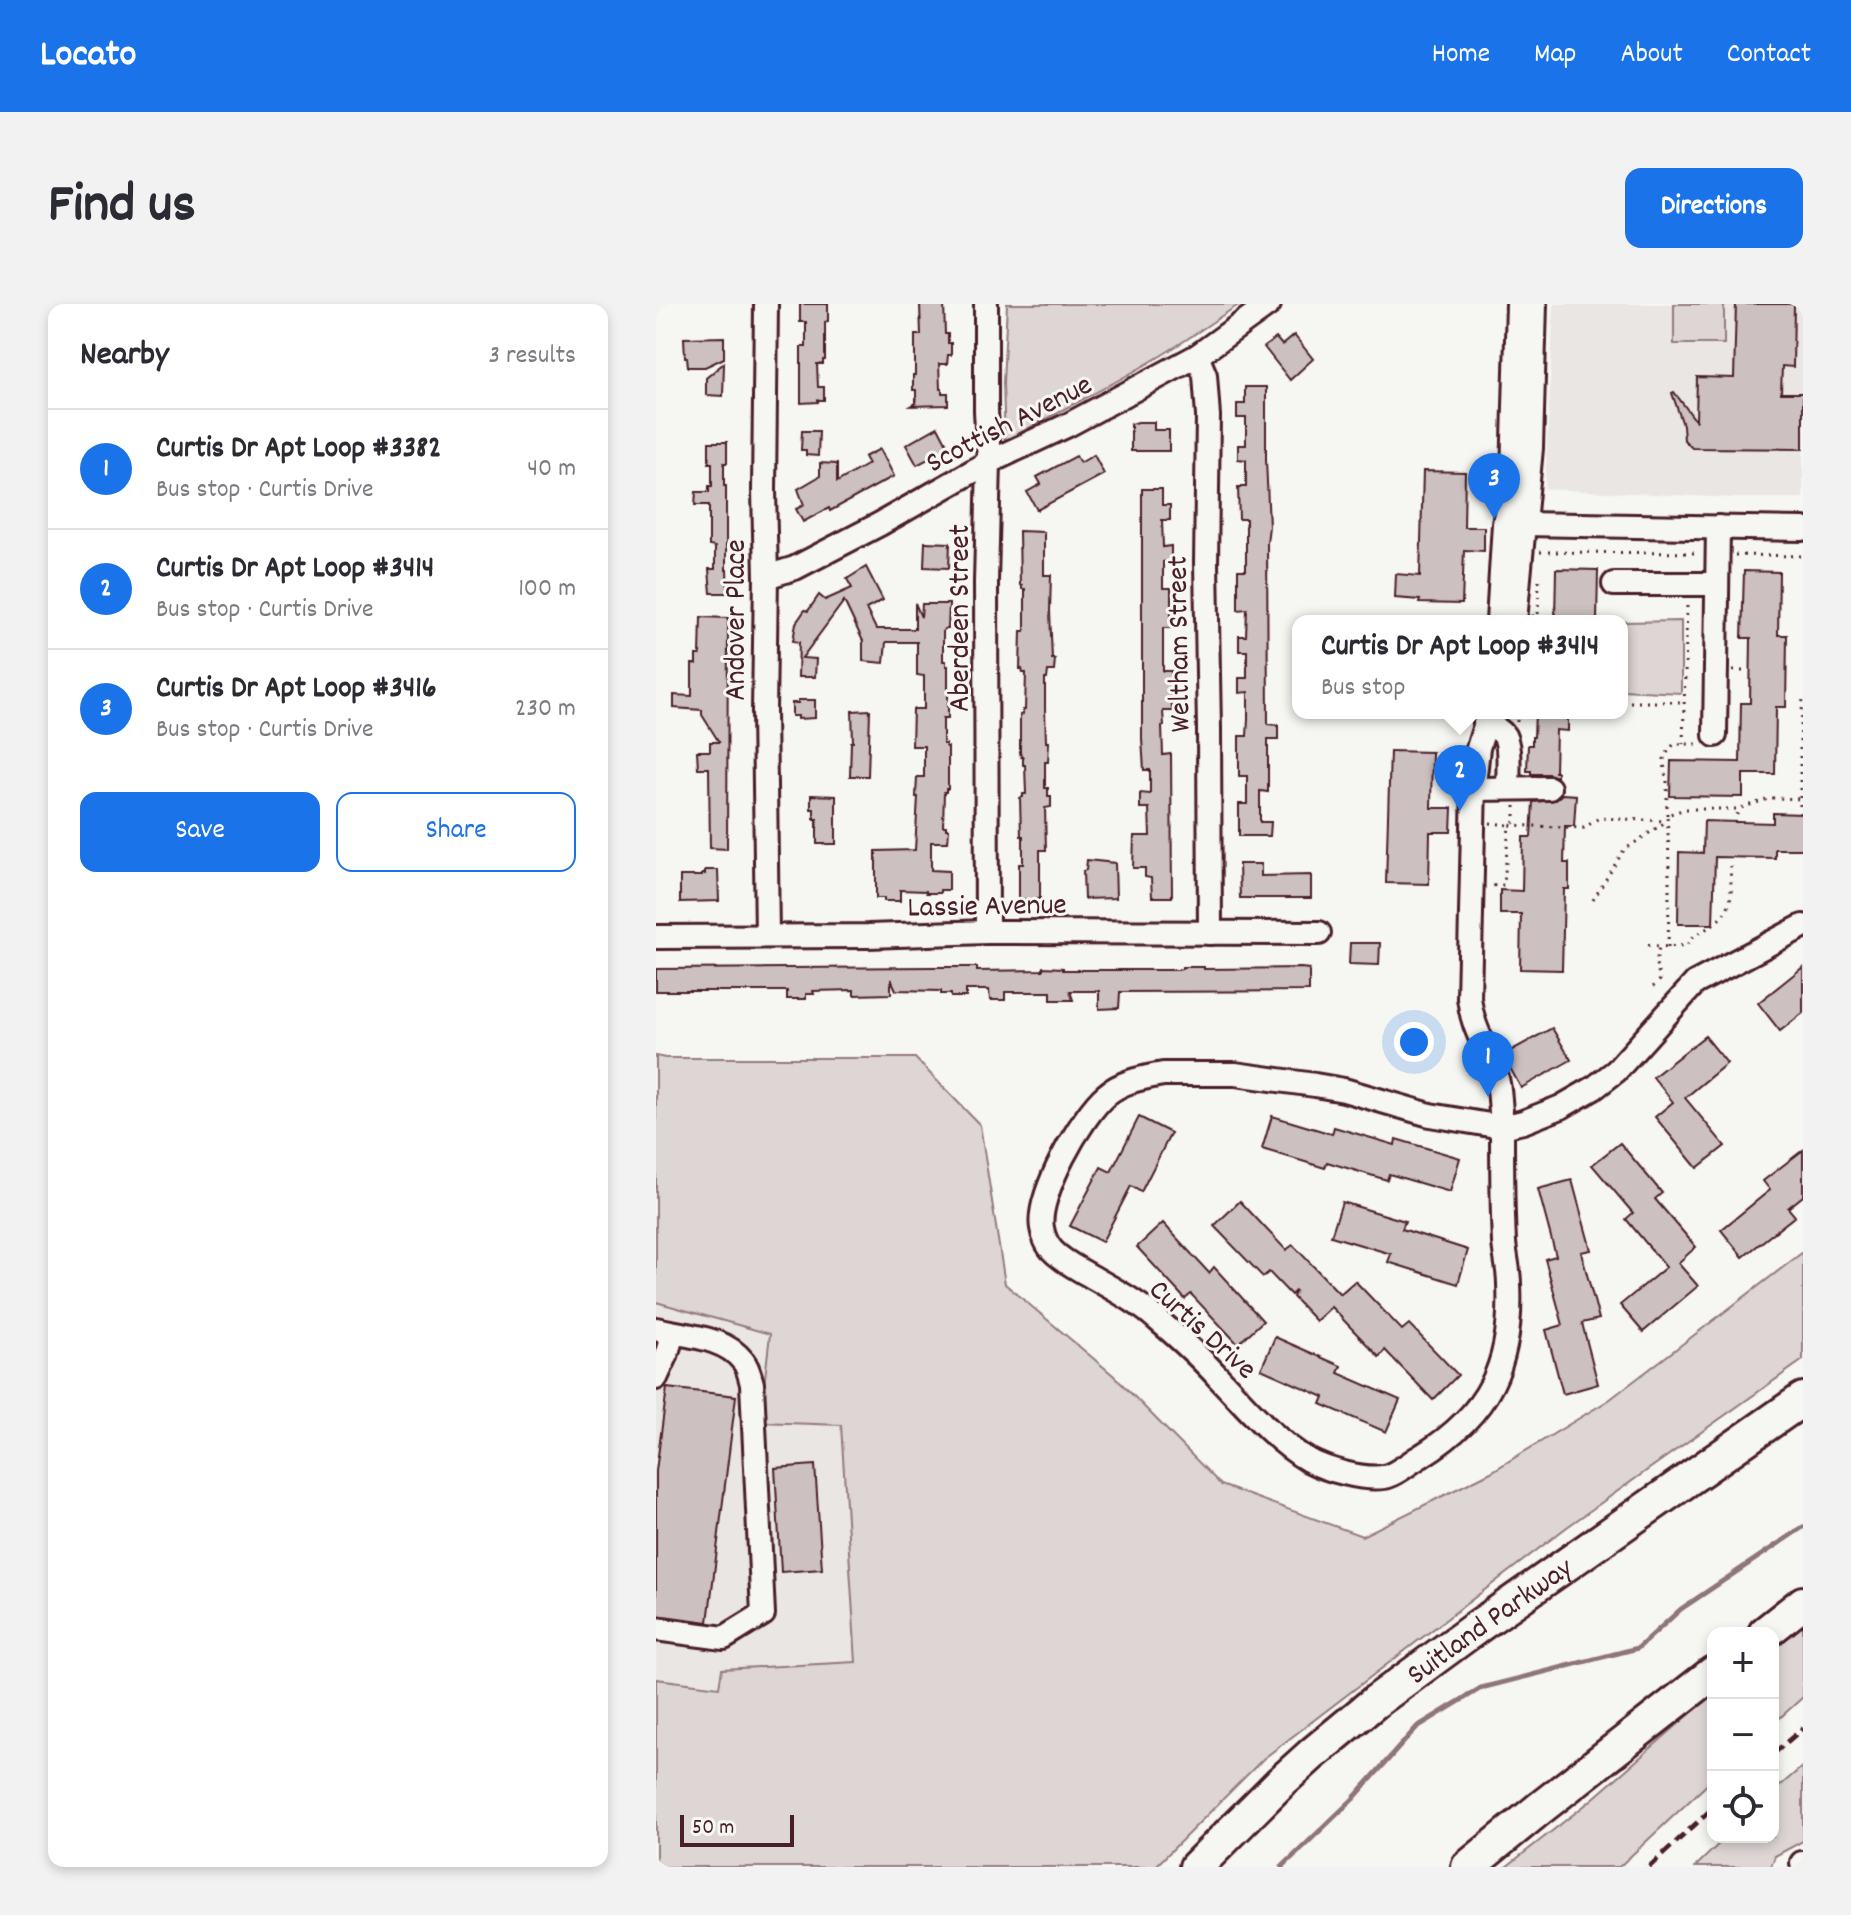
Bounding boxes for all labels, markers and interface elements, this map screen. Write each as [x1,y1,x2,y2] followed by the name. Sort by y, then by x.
[40,29,136,84] text: Locato
[1432,36,1490,76] text: Home
[1534,36,1576,76] text: Map
[1620,36,1683,76] text: About
[1727,36,1811,76] text: Contact
[48,168,196,248] text: Find us
[1625,168,1803,248] button: Directions
[80,332,169,381] text: Nearby
[489,338,576,375] text: 3 results
[919,366,1101,486] street label: Scottish Avenue
[156,429,441,472] text: Curtis Dr Apt Loop #3382
[103,451,109,488] text: 1
[527,451,576,488] text: 40 m
[1468,453,1520,519] pin: 3
[156,472,373,509] text: Bus stop · Curtis Drive
[941,524,984,712] street label: Aberdeen Street
[717,539,760,701] street label: Andover Place
[156,549,434,592] text: Curtis Dr Apt Loop #3414
[1158,555,1205,733] street label: Weltham Street
[100,571,112,608] text: 2
[518,571,576,608] text: 100 m
[156,592,373,629] text: Bus stop · Curtis Drive
[1292,615,1628,719] popup
[1321,627,1599,670] text: Curtis Dr Apt Loop #3414
[156,669,437,712] text: Curtis Dr Apt Loop #3416
[1321,670,1405,707] text: Bus stop
[100,691,112,728] text: 3
[515,691,576,728] text: 230 m
[156,712,373,749] text: Bus stop · Curtis Drive
[1434,745,1486,811] pin: 2
[80,792,320,872] button: Save
[336,792,576,872] button: Share
[907,886,1067,931] street label: Lassie Avenue
[1394,1022,1434,1062] your location
[1462,1031,1514,1097] pin: 1
[1137,1271,1265,1392] street label: Curtis Drive
[1399,1549,1584,1698] street label: Suitland Parkway
[1707,1627,1779,1843] map controls
[1707,1627,1779,1699] button: +
[1707,1699,1779,1771] button: −
[1707,1771,1779,1843] button: locate
[680,1811,794,1847] scale bar
[692,1813,734,1844] text: 50 m

